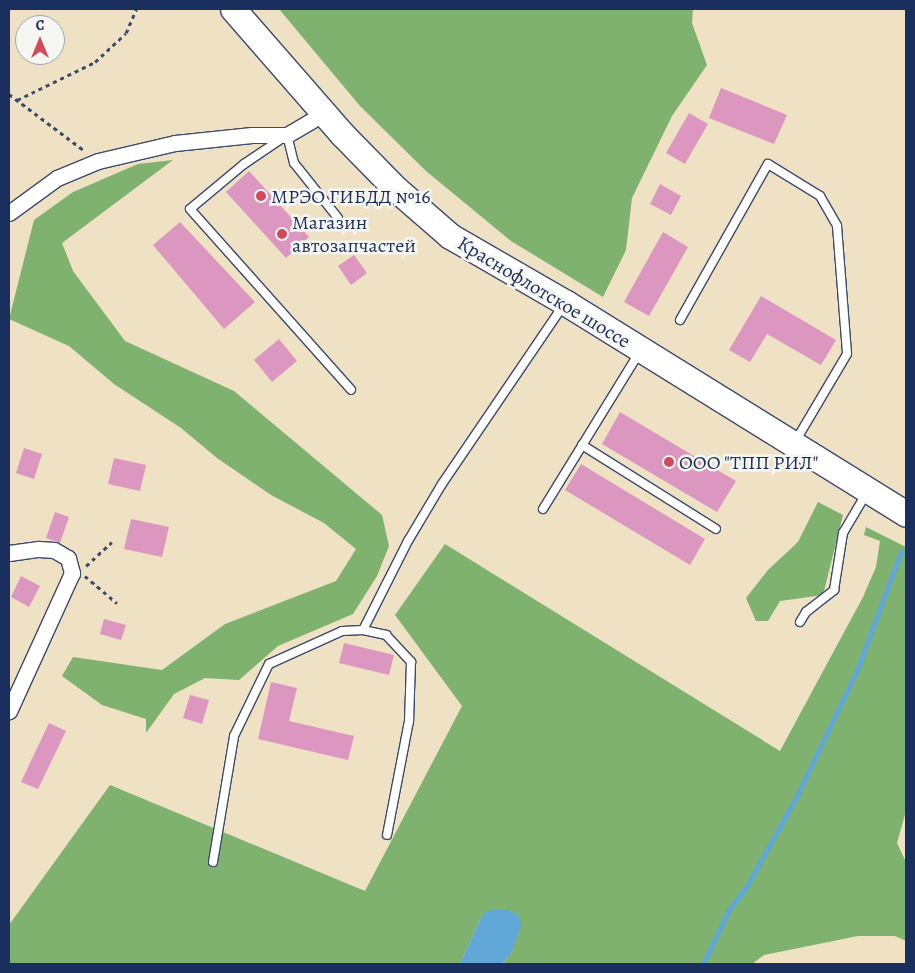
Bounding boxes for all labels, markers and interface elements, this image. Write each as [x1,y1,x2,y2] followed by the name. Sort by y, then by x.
[15,15,65,65] north arrow
[36,16,44,35] text: С
[271,184,431,208] place label: МРЭО ГИБДД №16
[255,190,267,202] marker: МРЭО ГИБДД №16
[292,210,416,257] place label: Магазин автозапчастей
[276,228,288,240] marker: Магазин автозапчастей
[453,231,635,353] street label: Краснофлотское шоссе
[679,450,819,474] place label: ООО "ТПП РИЛ"
[663,456,675,468] marker: ООО "ТПП РИЛ"

